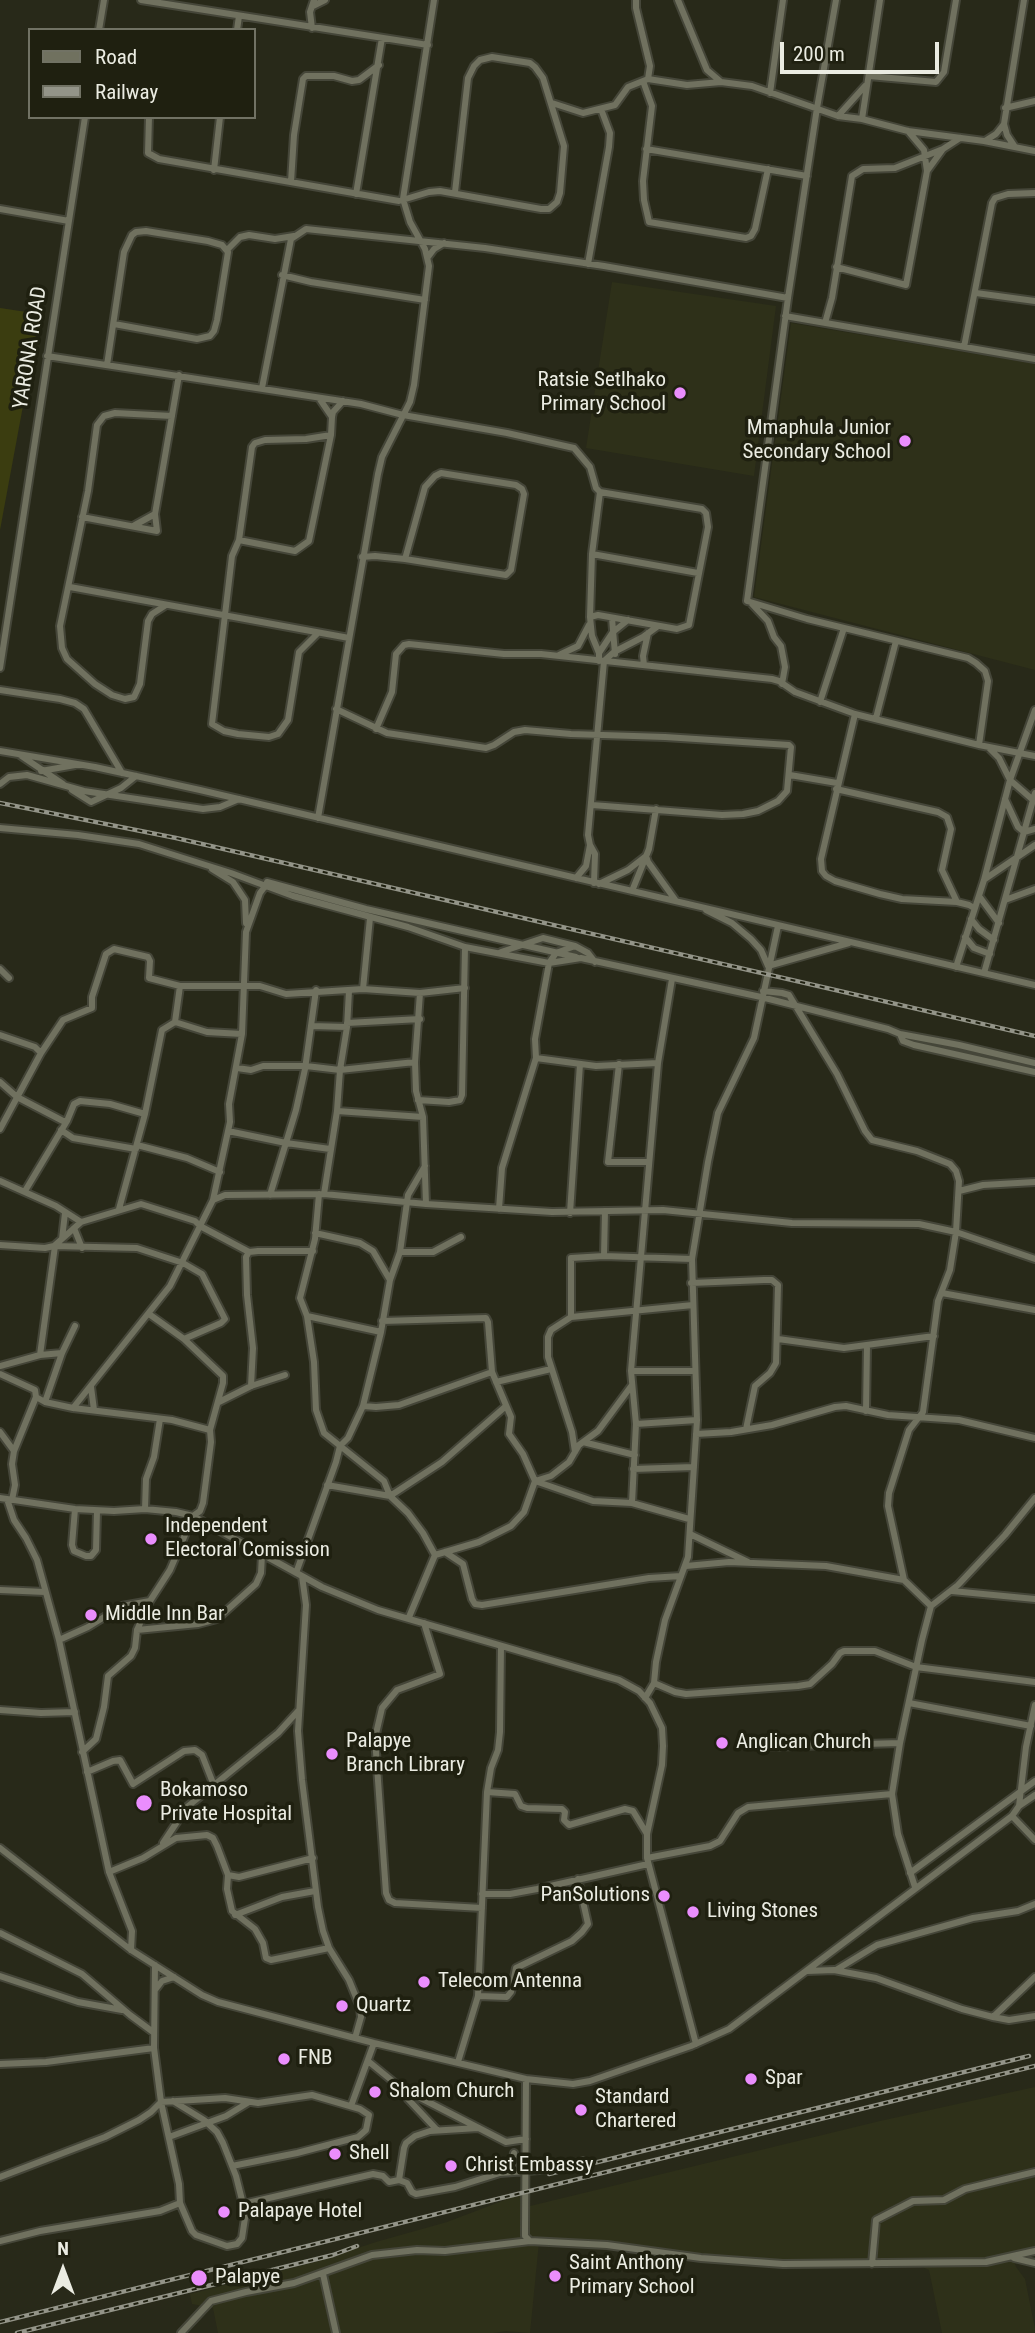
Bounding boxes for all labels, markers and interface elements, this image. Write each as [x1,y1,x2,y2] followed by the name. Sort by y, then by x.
[28,28,256,119] legend
[783,28,942,72] scale bar
[793,42,845,66] text: 200 m
[95,45,137,69] text: Road
[95,80,158,104] text: Railway
[9,285,53,411] street label: YARONA ROAD
[538,368,666,418] place label: Ratsie Setlhako Primary School
[672,385,688,401] marker: Ratsie Setlhako Primary School
[743,416,891,466] place label: Mmaphula Junior Secondary School
[897,433,913,449] marker: Mmaphula Junior Secondary School
[165,1514,330,1564] place label: Independent Electoral Comission
[143,1531,159,1547] marker: Independent Electoral Comission
[105,1602,224,1628] place label: Middle Inn Bar
[83,1607,99,1623] marker: Middle Inn Bar
[346,1729,465,1779] place label: Palapye Branch Library
[736,1730,871,1756] place label: Anglican Church
[714,1735,730,1751] marker: Anglican Church
[324,1746,340,1762] marker: Palapye Branch Library
[160,1778,292,1828] place label: Bokamoso Private Hospital
[134,1793,154,1813] marker: Bokamoso Private Hospital
[541,1883,650,1909] place label: PanSolutions
[656,1888,672,1904] marker: PanSolutions
[707,1899,818,1925] place label: Living Stones
[685,1904,701,1920] marker: Living Stones
[438,1969,582,1995] place label: Telecom Antenna
[416,1974,432,1990] marker: Telecom Antenna
[356,1993,411,2019] place label: Quartz
[334,1998,350,2014] marker: Quartz
[298,2046,333,2072] place label: FNB
[276,2051,292,2067] marker: FNB
[765,2066,803,2092] place label: Spar
[743,2071,759,2087] marker: Spar
[389,2079,514,2105] place label: Shalom Church
[367,2084,383,2100] marker: Shalom Church
[595,2085,677,2135] place label: Standard Chartered
[573,2102,589,2118] marker: Standard Chartered
[349,2141,390,2167] place label: Shell
[327,2146,343,2162] marker: Shell
[465,2153,593,2179] place label: Christ Embassy
[443,2158,459,2174] marker: Christ Embassy
[238,2199,362,2225] place label: Palapaye Hotel
[216,2204,232,2220] marker: Palapaye Hotel
[28,2235,98,2305] north arrow
[57,2237,69,2260] text: N
[569,2251,695,2301] place label: Saint Anthony Primary School
[215,2265,280,2291] place label: Palapye
[189,2268,209,2288] marker: Palapye
[547,2268,563,2284] marker: Saint Anthony Primary School

